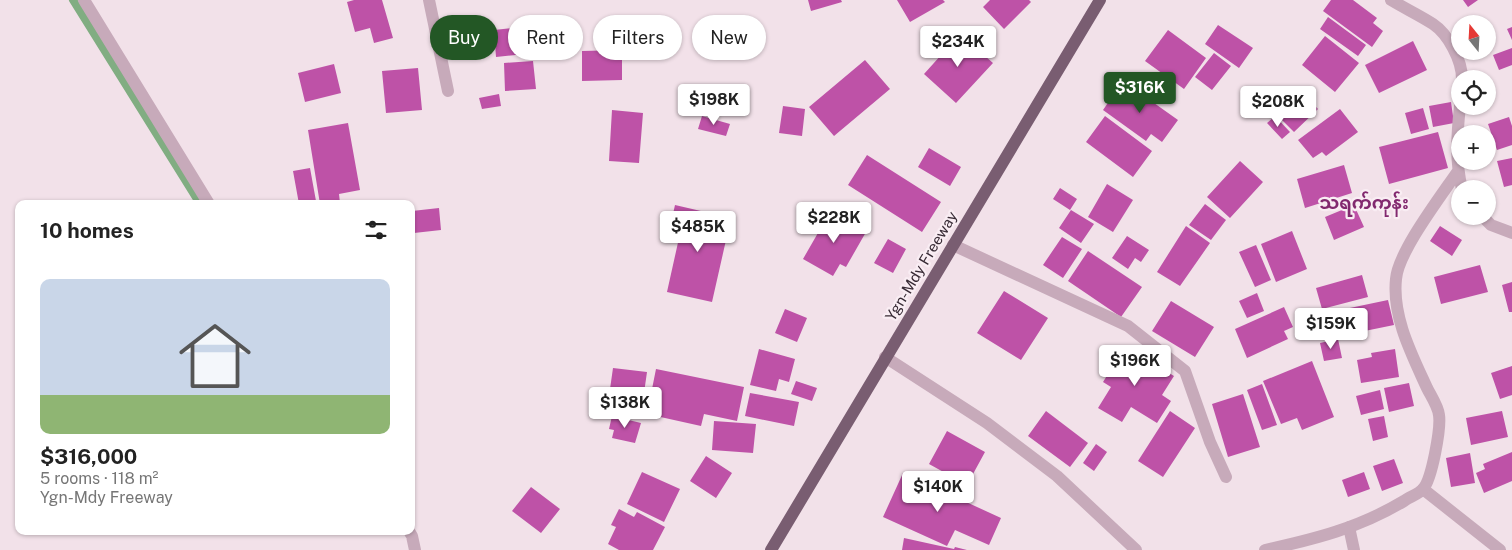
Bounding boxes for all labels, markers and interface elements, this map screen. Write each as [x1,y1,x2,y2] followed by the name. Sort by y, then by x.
[430,15,498,60] chip: Buy
[508,15,583,60] chip: Rent
[593,15,682,60] chip: Filters
[692,15,766,60] chip: New
[1451,15,1496,60] north arrow
[1451,15,1496,225] map controls
[923,26,993,68] pin: $234K
[931,32,985,51] text: $234K
[1451,70,1496,115] button: locate
[1105,72,1175,114] pin: $316K
[1115,78,1165,97] text: $316K
[679,84,749,126] pin: $198K
[1243,86,1313,128] pin: $208K
[689,90,739,109] text: $198K
[1251,92,1305,111] text: $208K
[1451,125,1496,170] button: +
[1451,180,1496,225] button: −
[1319,191,1409,217] district label: သရက်ကုန်း
[799,202,869,244] pin: $228K
[807,208,861,227] text: $228K
[882,208,960,324] street label: Ygn-Mdy Freeway
[663,210,733,253] pin: $485K
[362,216,390,244] icon: filters
[671,217,725,236] text: $485K
[40,218,134,243] text: 10 homes
[1296,308,1366,350] pin: $159K
[170,311,260,401] icon: home
[1306,314,1356,333] text: $159K
[1100,344,1170,387] pin: $196K
[1110,351,1160,370] text: $196K
[590,386,660,429] pin: $138K
[600,393,650,412] text: $138K
[40,444,137,469] text: $316,000
[40,469,159,488] text: 5 rooms · 118 m²
[903,470,973,513] pin: $140K
[913,477,963,496] text: $140K
[40,488,173,507] text: Ygn-Mdy Freeway

